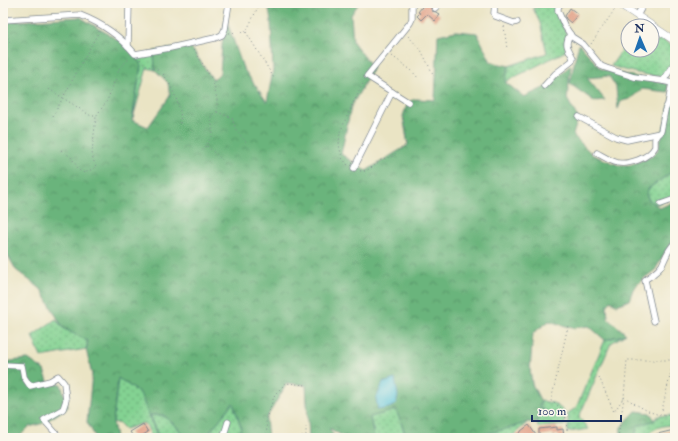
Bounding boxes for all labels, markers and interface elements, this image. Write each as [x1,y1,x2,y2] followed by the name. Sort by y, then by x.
[620,18,660,58] north arrow
[634,22,646,35] text: N
[532,397,621,423] scale bar
[538,404,567,419] text: 100 m

